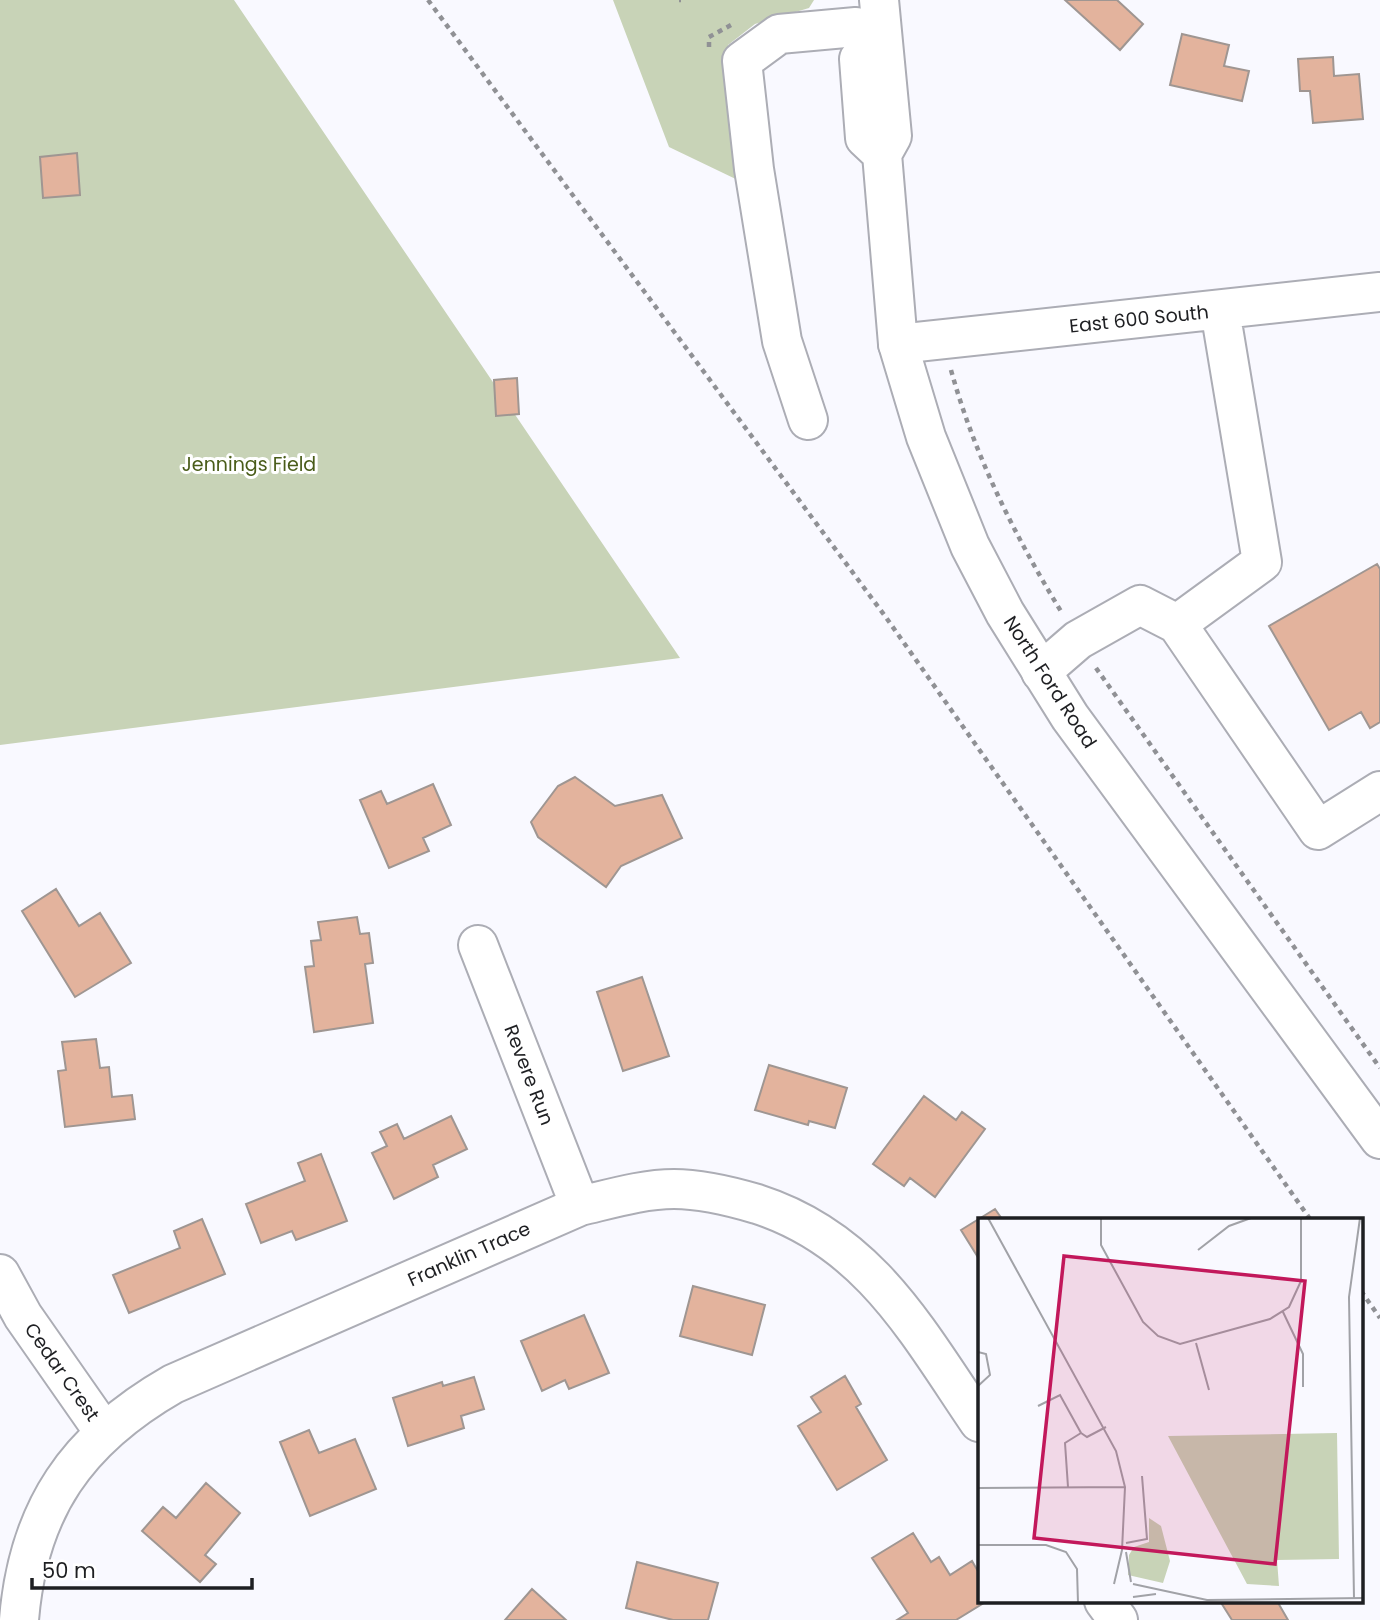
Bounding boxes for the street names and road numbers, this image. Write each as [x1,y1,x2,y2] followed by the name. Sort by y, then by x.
[1068,298,1210,340] street label: East 600 South
[997,611,1103,753] street label: North Ford Road
[497,1021,561,1129] street label: Revere Run
[403,1215,535,1293] street label: Franklin Trace
[18,1317,106,1427] street label: Cedar Crest

